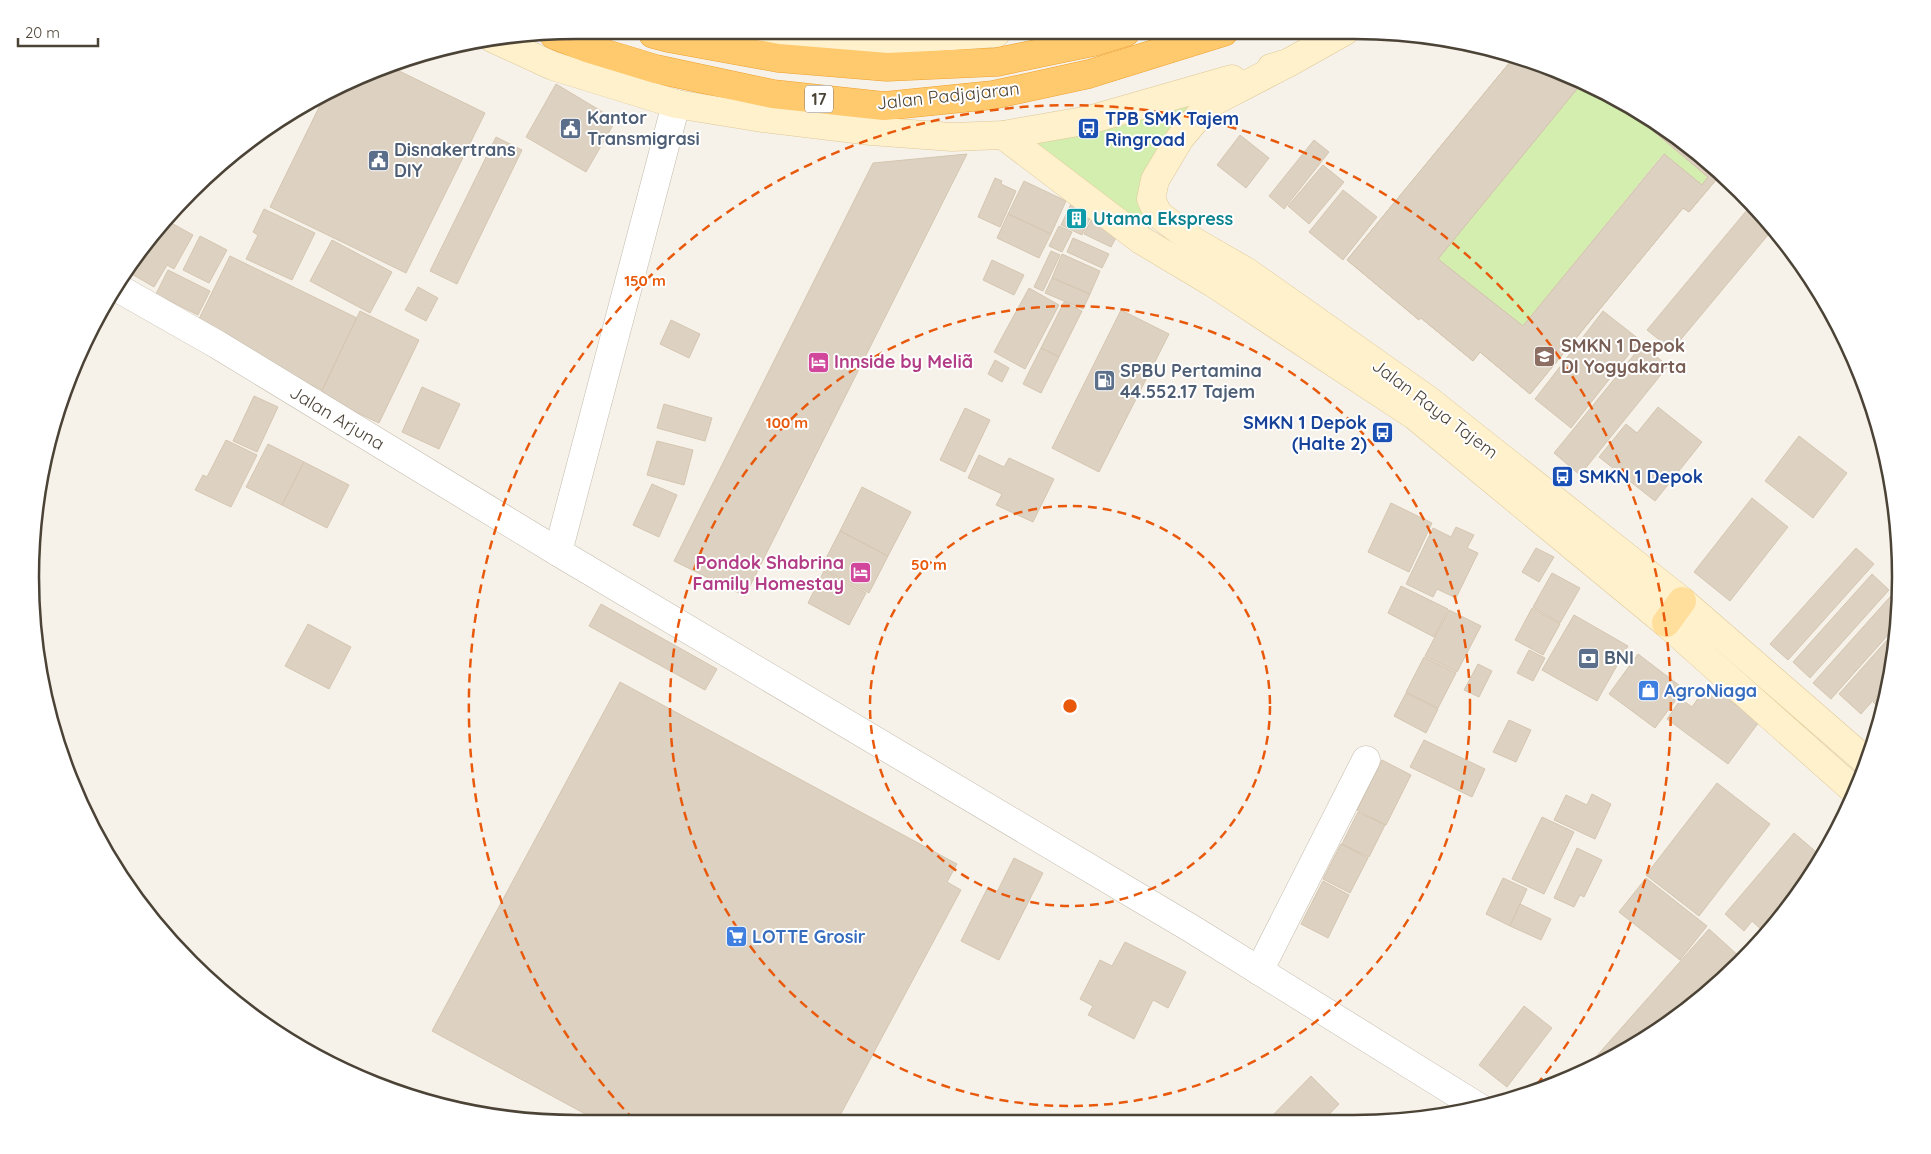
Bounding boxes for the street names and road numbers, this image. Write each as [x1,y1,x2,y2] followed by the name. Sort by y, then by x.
[875,77,1021,114] street label: Jalan Padjajaran
[805,86,833,112] road number: 17
[1368,354,1503,464] street label: Jalan Raya Tajem
[286,380,389,455] street label: Jalan Arjuna

